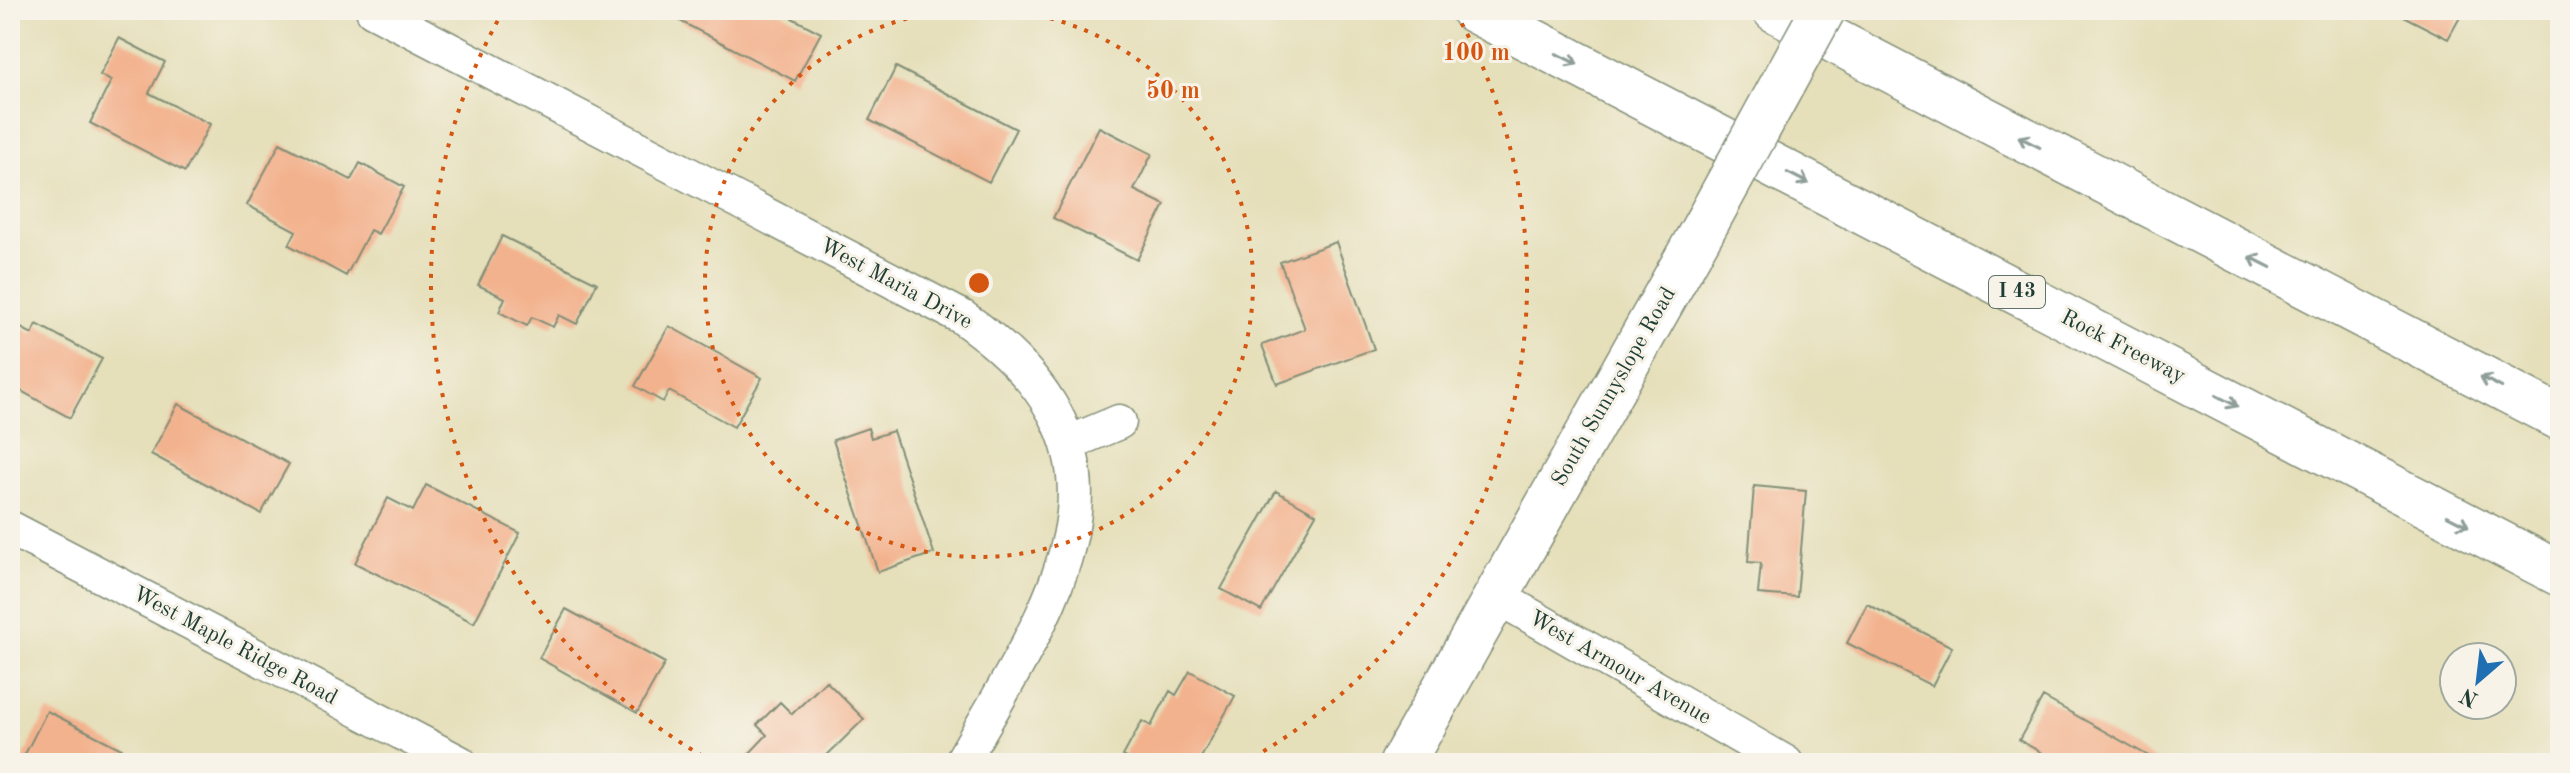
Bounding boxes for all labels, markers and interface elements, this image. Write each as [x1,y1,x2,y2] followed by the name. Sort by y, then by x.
[1442,42,1510,66] text: 100 m
[1555,51,1578,67] one-way arrow
[1146,79,1200,104] text: 50 m
[2018,134,2042,150] one-way arrow
[1785,171,1809,187] one-way arrow
[816,235,976,333] street label: West Maria Drive
[2249,254,2273,269] one-way arrow
[965,269,993,297] centre of rings
[1989,276,2045,308] road number: I 43
[1548,284,1680,490] street label: South Sunnyslope Road
[2057,306,2189,388] street label: Rock Freeway
[2479,374,2503,389] one-way arrow
[2215,394,2239,410] one-way arrow
[2446,514,2469,530] one-way arrow
[129,583,341,709] street label: West Maple Ridge Road
[1525,607,1715,729] street label: West Armour Avenue
[2438,641,2518,721] north arrow
[2457,683,2482,711] text: N

